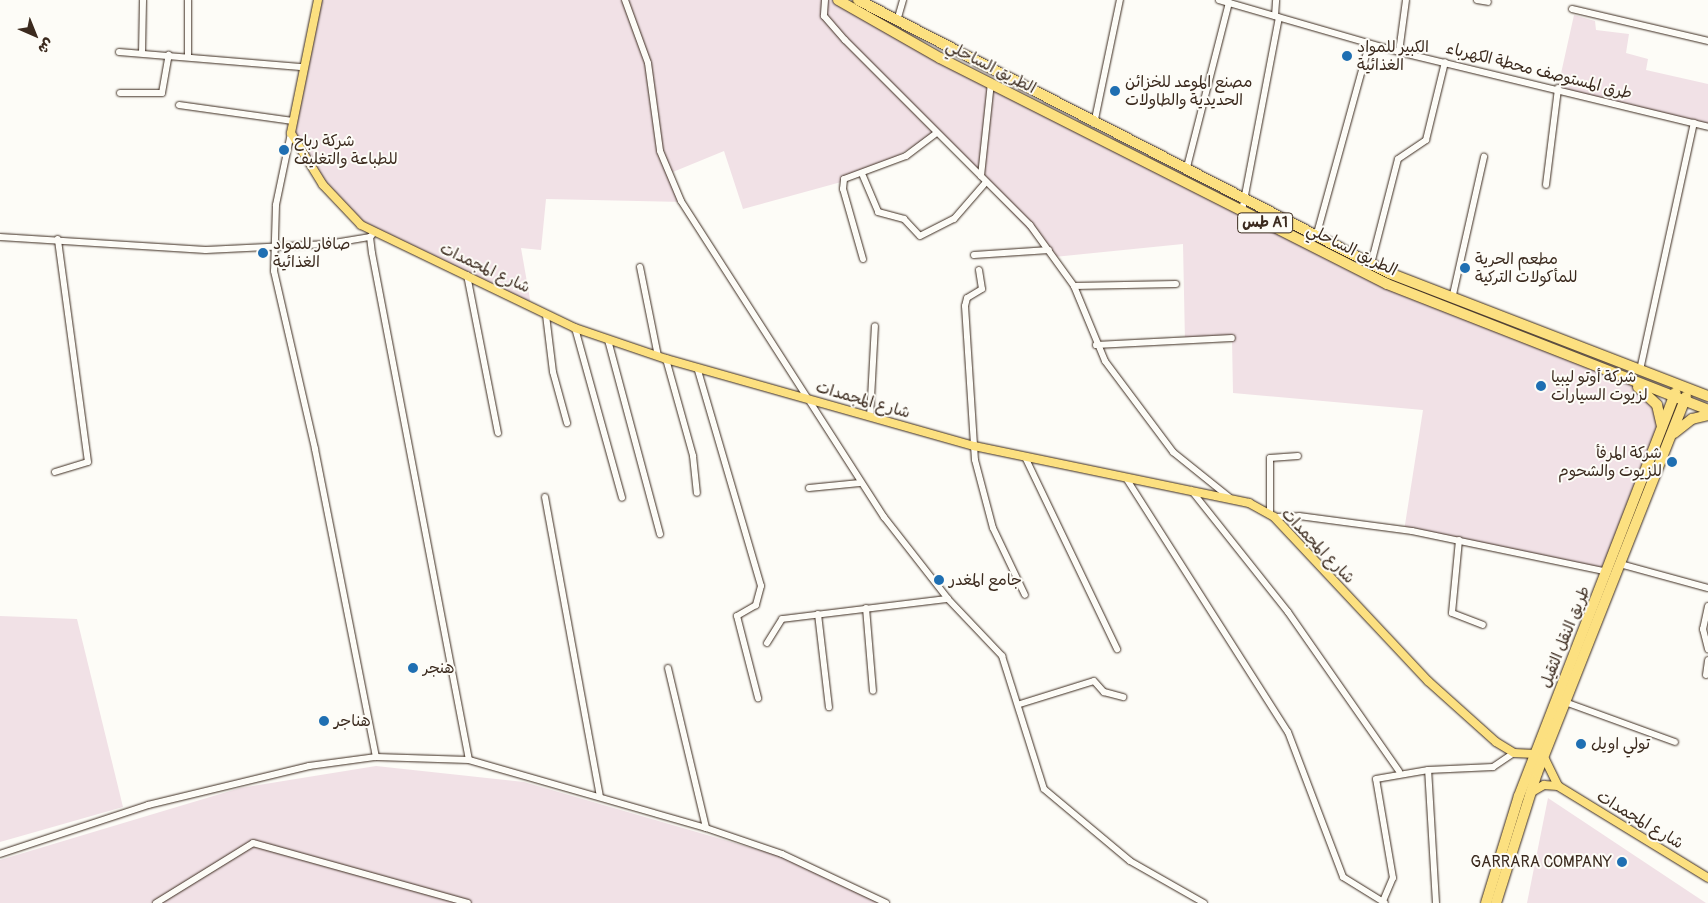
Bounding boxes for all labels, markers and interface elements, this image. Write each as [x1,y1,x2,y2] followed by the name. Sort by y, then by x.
[10,10,60,60] north arrow
[34,35,57,58] text: ش
[943,36,1039,98] street label: الطريق الساحلي
[1357,37,1429,75] place label: الكبير للمواد الغذائية
[1444,39,1634,103] street label: طرق المستوصف محطة الكهرباء
[1341,50,1353,62] marker: الكبير للمواد الغذائية
[1125,72,1252,110] place label: مصنع الموعد للخزائن الحديدية والطاولات
[1109,85,1121,97] marker: مصنع الموعد للخزائن الحديدية والطاولات
[294,131,398,169] place label: شركة رباح للطباعة والتغليف
[278,144,290,156] marker: شركة رباح للطباعة والتغليف
[1236,210,1294,236] road number: طس A1
[1304,220,1400,280] street label: الطريق الساحلي
[273,234,350,272] place label: صافار للمواد الغذائية
[437,239,533,297] street label: شارع المجمدات
[257,247,269,259] marker: صافار للمواد الغذائية
[1475,249,1577,287] place label: مطعم الحرية للمأكولات التركية
[1459,262,1471,274] marker: مطعم الحرية للمأكولات التركية
[1551,367,1648,405] place label: شركة أوتو ليبيا لزيوت السيارات
[814,377,912,423] street label: شارع المجمدات
[1535,380,1547,392] marker: شركة أوتو ليبيا لزيوت السيارات
[1558,443,1662,481] place label: شركة المرفأ للزيوت والشحوم
[1666,456,1678,468] marker: شركة المرفأ للزيوت والشحوم
[1277,504,1359,588] street label: شارع المجمدات
[949,570,1022,590] place label: جامع المغدر
[933,574,945,586] marker: جامع المغدر
[1536,583,1594,691] street label: طريق النقل الثقيل
[423,658,455,678] place label: هنجر
[407,662,419,674] marker: هنجر
[334,711,371,731] place label: هناجر
[318,715,330,727] marker: هناجر
[1591,734,1650,754] place label: تولي اويل
[1575,738,1587,750] marker: تولي اويل
[1593,787,1687,853] street label: شارع المجمدات
[1470,852,1612,872] place label: GARRARA COMPANY
[1616,856,1628,868] marker: GARRARA COMPANY

